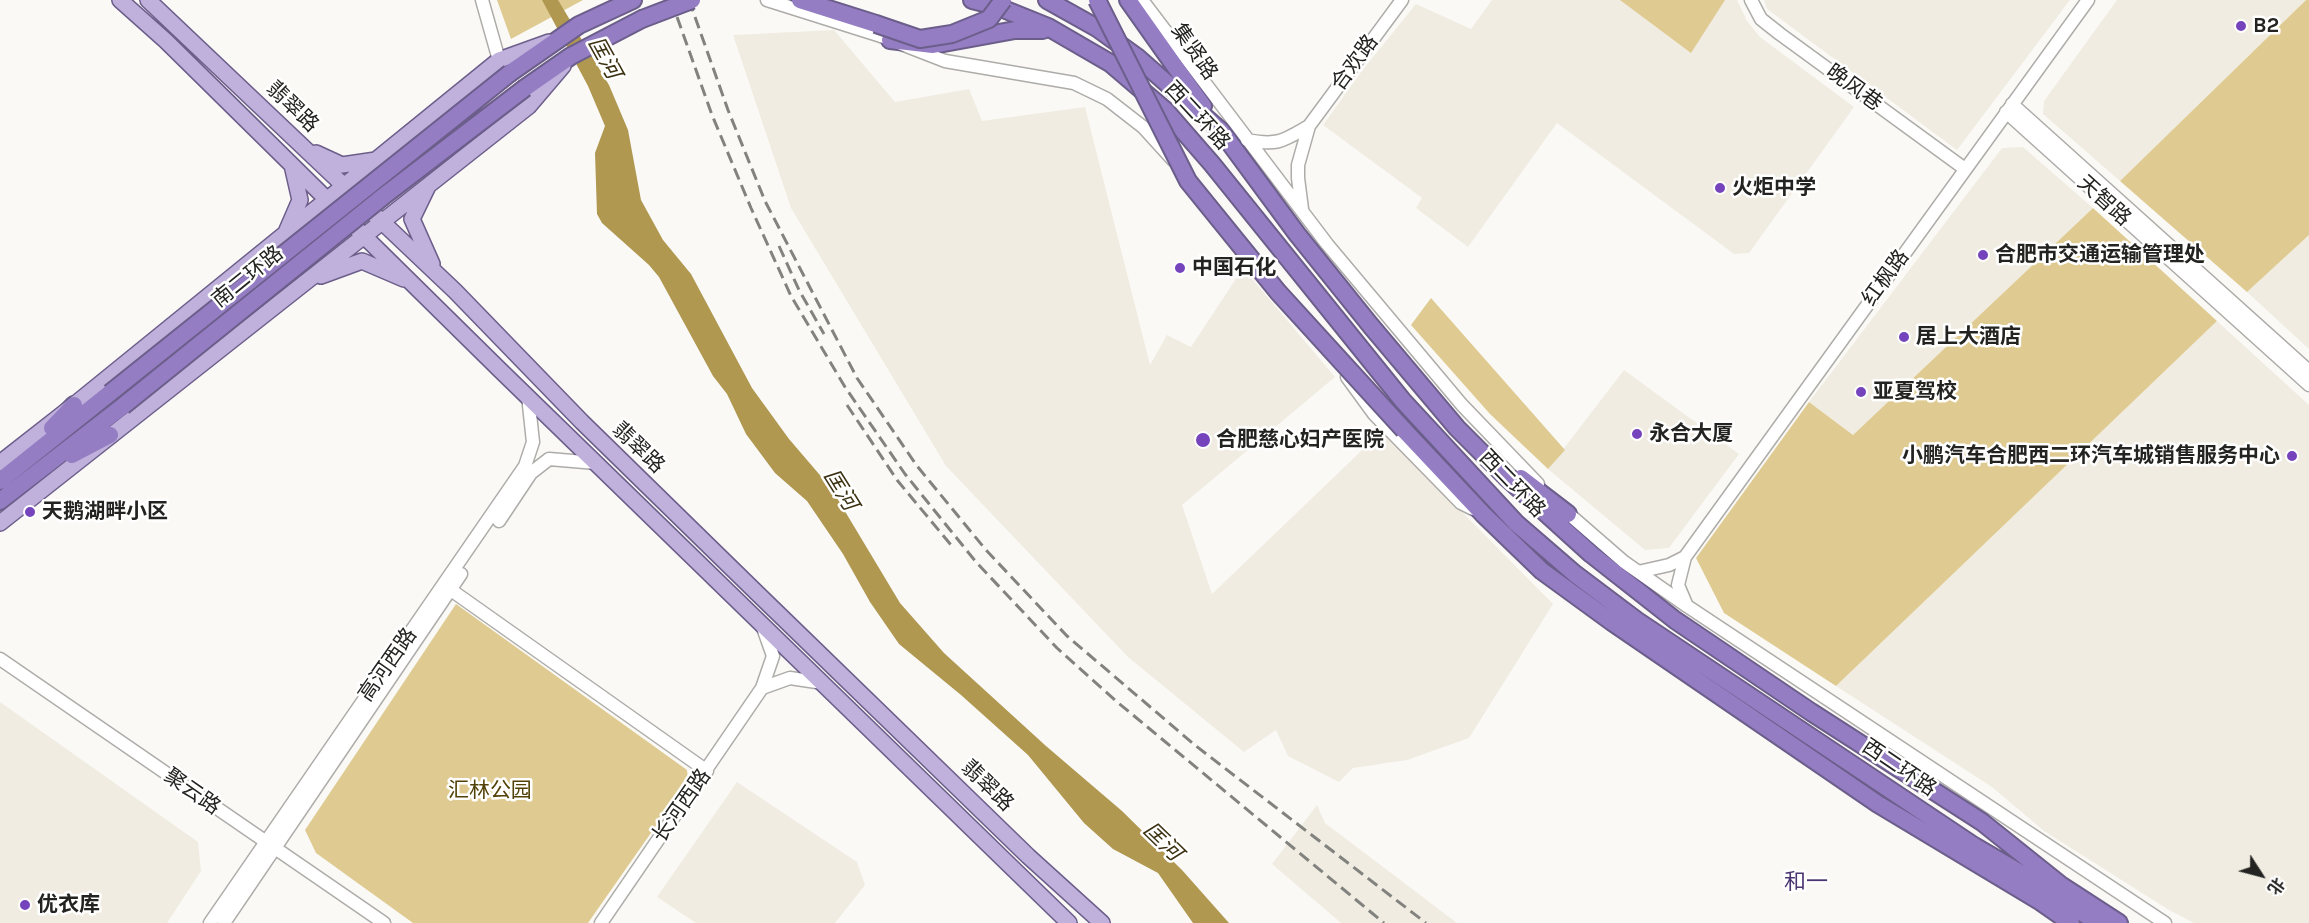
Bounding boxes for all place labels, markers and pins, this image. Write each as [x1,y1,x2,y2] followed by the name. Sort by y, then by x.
[2253,13,2279,39] place label: B2
[2234,19,2248,33] marker: B2
[1732,175,1816,201] place label: 火炬中学
[1713,181,1727,195] marker: 火炬中学
[1995,242,2205,268] place label: 合肥市交通运输管理处
[1976,248,1990,262] marker: 合肥市交通运输管理处
[1192,255,1276,281] place label: 中国石化
[1173,261,1187,275] marker: 中国石化
[1916,324,2021,350] place label: 居上大酒店
[1897,330,1911,344] marker: 居上大酒店
[1873,379,1957,405] place label: 亚夏驾校
[1854,385,1868,399] marker: 亚夏驾校
[1649,421,1733,447] place label: 永合大厦
[1216,427,1384,453] place label: 合肥慈心妇产医院
[1630,427,1644,441] marker: 永合大厦
[1194,431,1212,449] marker: 合肥慈心妇产医院
[1902,443,2280,469] place label: 小鹏汽车合肥西二环汽车城销售服务中心
[2285,449,2299,463] marker: 小鹏汽车合肥西二环汽车城销售服务中心
[42,499,168,525] place label: 天鹅湖畔小区
[23,505,37,519] marker: 天鹅湖畔小区
[37,892,100,918] place label: 优衣库
[18,898,32,912] marker: 优衣库

